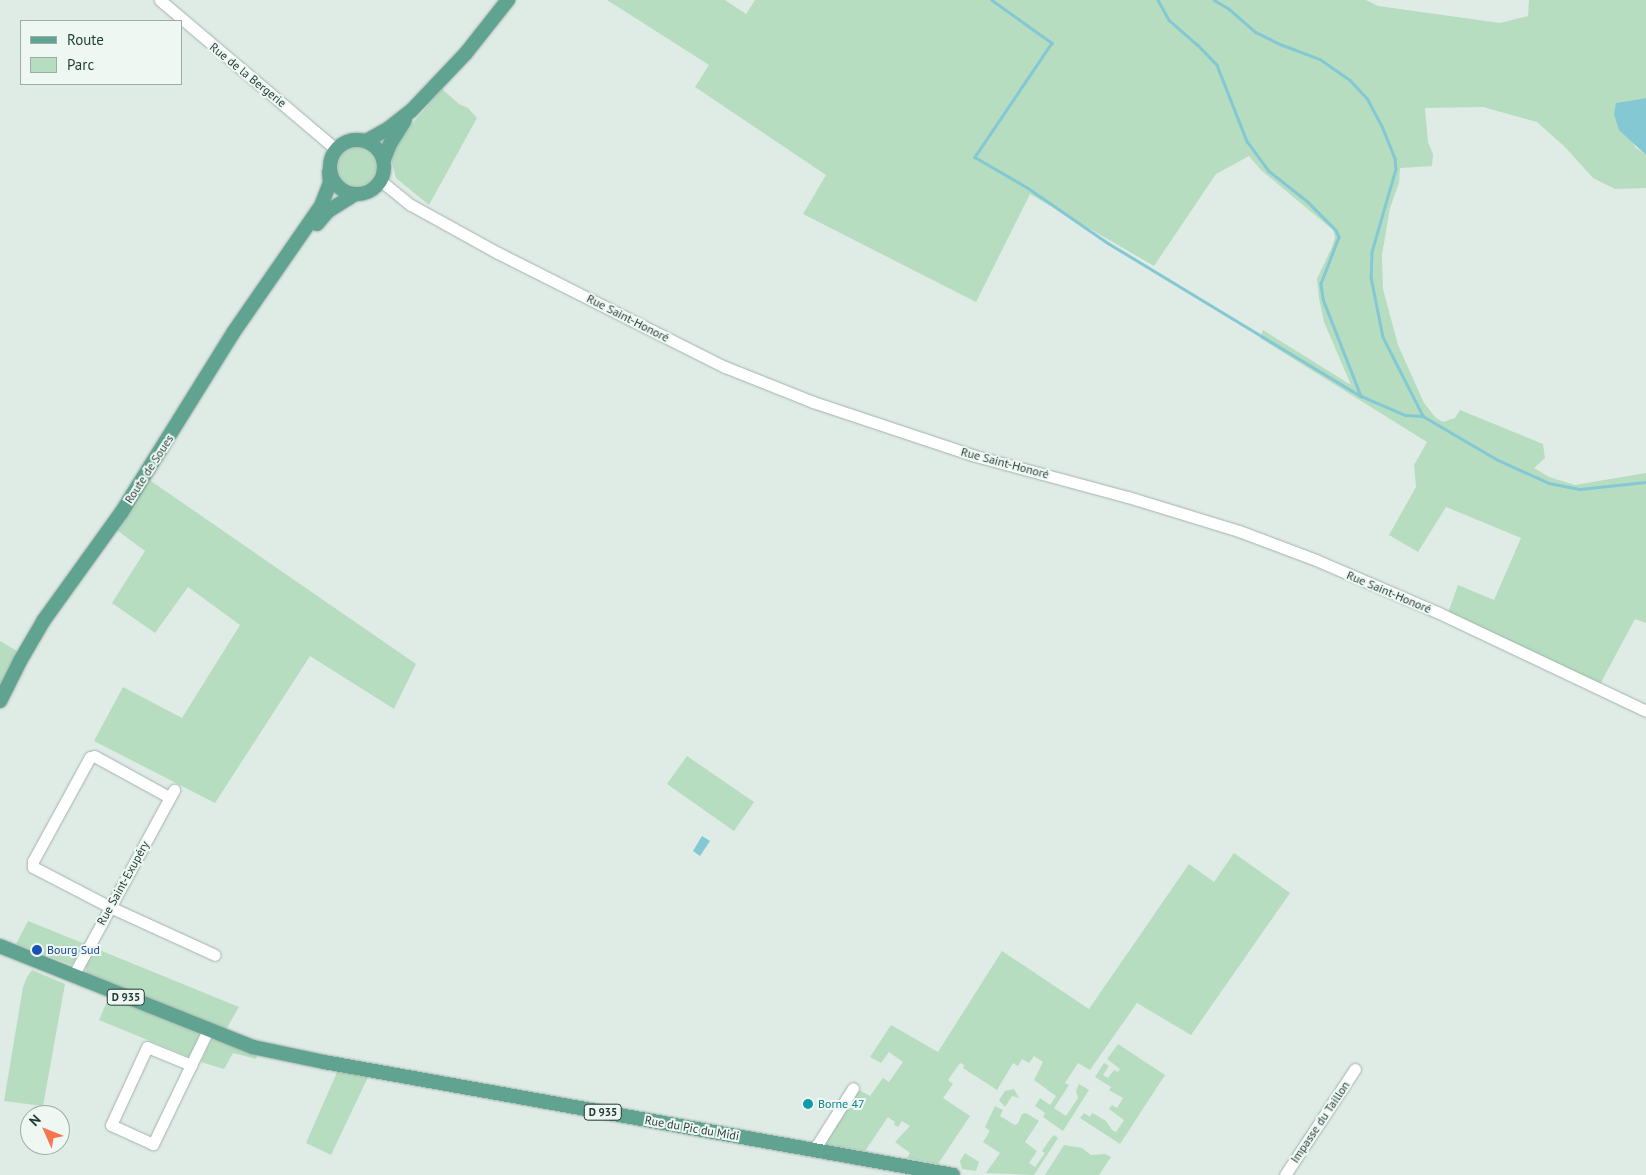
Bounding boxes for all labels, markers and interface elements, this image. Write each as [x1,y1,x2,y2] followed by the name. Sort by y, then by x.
[20,20,182,85] legend
[67,30,104,49] text: Route
[207,40,289,110] street label: Rue de la Bergerie
[67,55,94,74] text: Parc
[584,291,672,345] street label: Rue Saint-Honoré
[121,432,177,506] street label: Route de Soues
[959,444,1051,482] street label: Rue Saint-Honoré
[1345,568,1433,616] street label: Rue Saint-Honoré
[94,838,152,928] street label: Rue Saint-Exupéry
[47,943,100,957] place label: Bourg Sud
[31,944,43,956] marker: Bourg Sud
[106,989,146,1006] road number: D 935
[1287,1078,1353,1166] street label: Impasse du Taillon
[818,1097,864,1111] place label: Borne 47
[802,1098,814,1110] marker: Borne 47
[583,1104,623,1120] road number: D 935
[20,1105,70,1155] north arrow
[25,1111,45,1130] text: N
[643,1113,741,1143] street label: Rue du Pic du Midi

